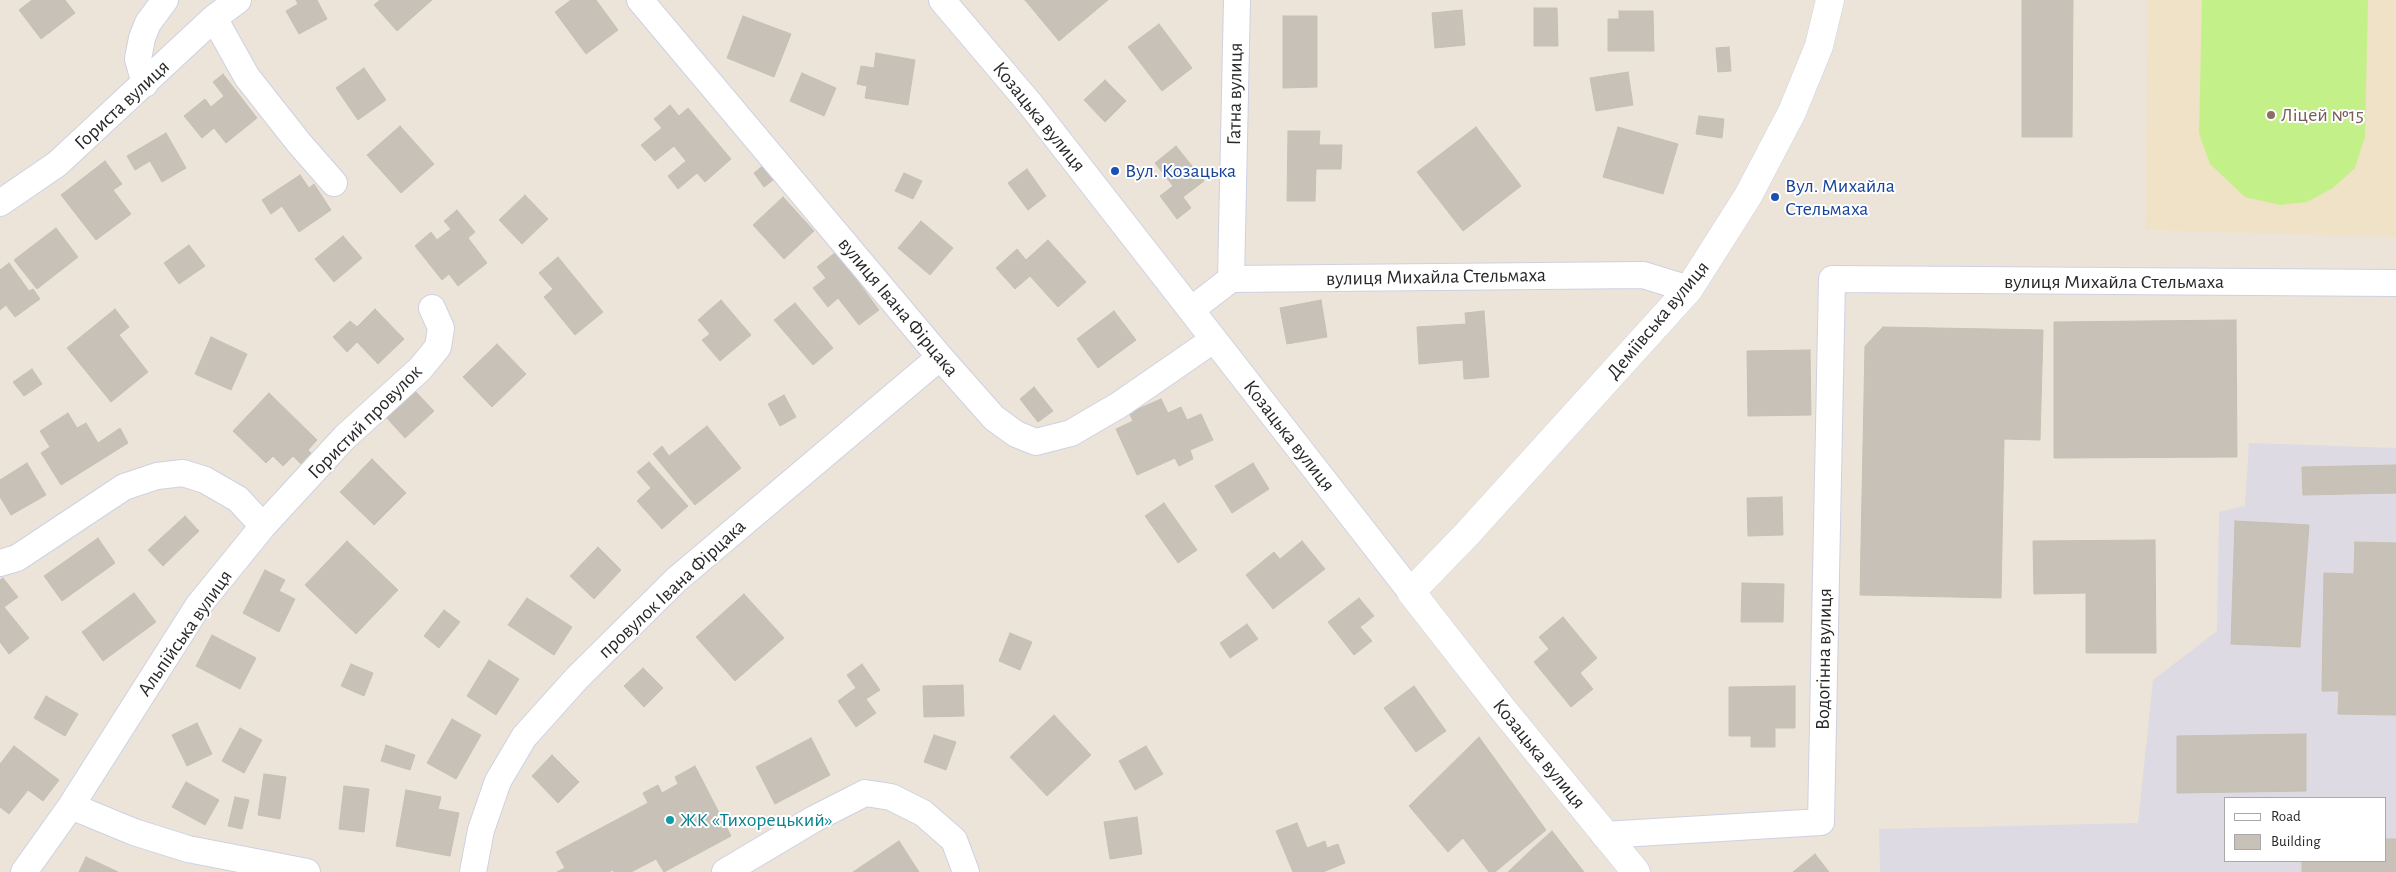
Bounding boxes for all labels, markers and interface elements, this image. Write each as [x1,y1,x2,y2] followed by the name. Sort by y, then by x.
[1222,42,1248,146] street label: Гатна вулиця
[69,55,175,155] street label: Гориста вулиця
[987,57,1091,177] street label: Козацька вулиця
[2281,103,2364,127] place label: Ліцей №15
[2265,109,2277,121] marker: Ліцей №15
[1125,159,1236,183] place label: Вул. Козацька
[1109,165,1121,177] marker: Вул. Козацька
[1785,174,1895,221] place label: Вул. Михайла Стельмаха
[1769,191,1781,203] marker: Вул. Михайла Стельмаха
[833,232,963,382] street label: вулиця Івана Фірцака
[1602,256,1714,384] street label: Деміївська вулиця
[1326,263,1546,291] street label: вулиця Михайла Стельмаха
[2004,270,2224,294] street label: вулиця Михайла Стельмаха
[303,360,427,484] street label: Гористий провулок
[1238,376,1340,496] street label: Козацька вулиця
[593,514,751,664] street label: провулок Івана Фірцака
[132,565,238,701] street label: Альпійська вулиця
[1811,588,1837,730] street label: Водогінна вулиця
[1487,694,1591,814] street label: Козацька вулиця
[2224,797,2386,862] legend
[680,808,833,832] place label: ЖК «Тихорецький»
[2271,809,2301,824] text: Road
[664,814,676,826] marker: ЖК «Тихорецький»
[2271,834,2321,849] text: Building

